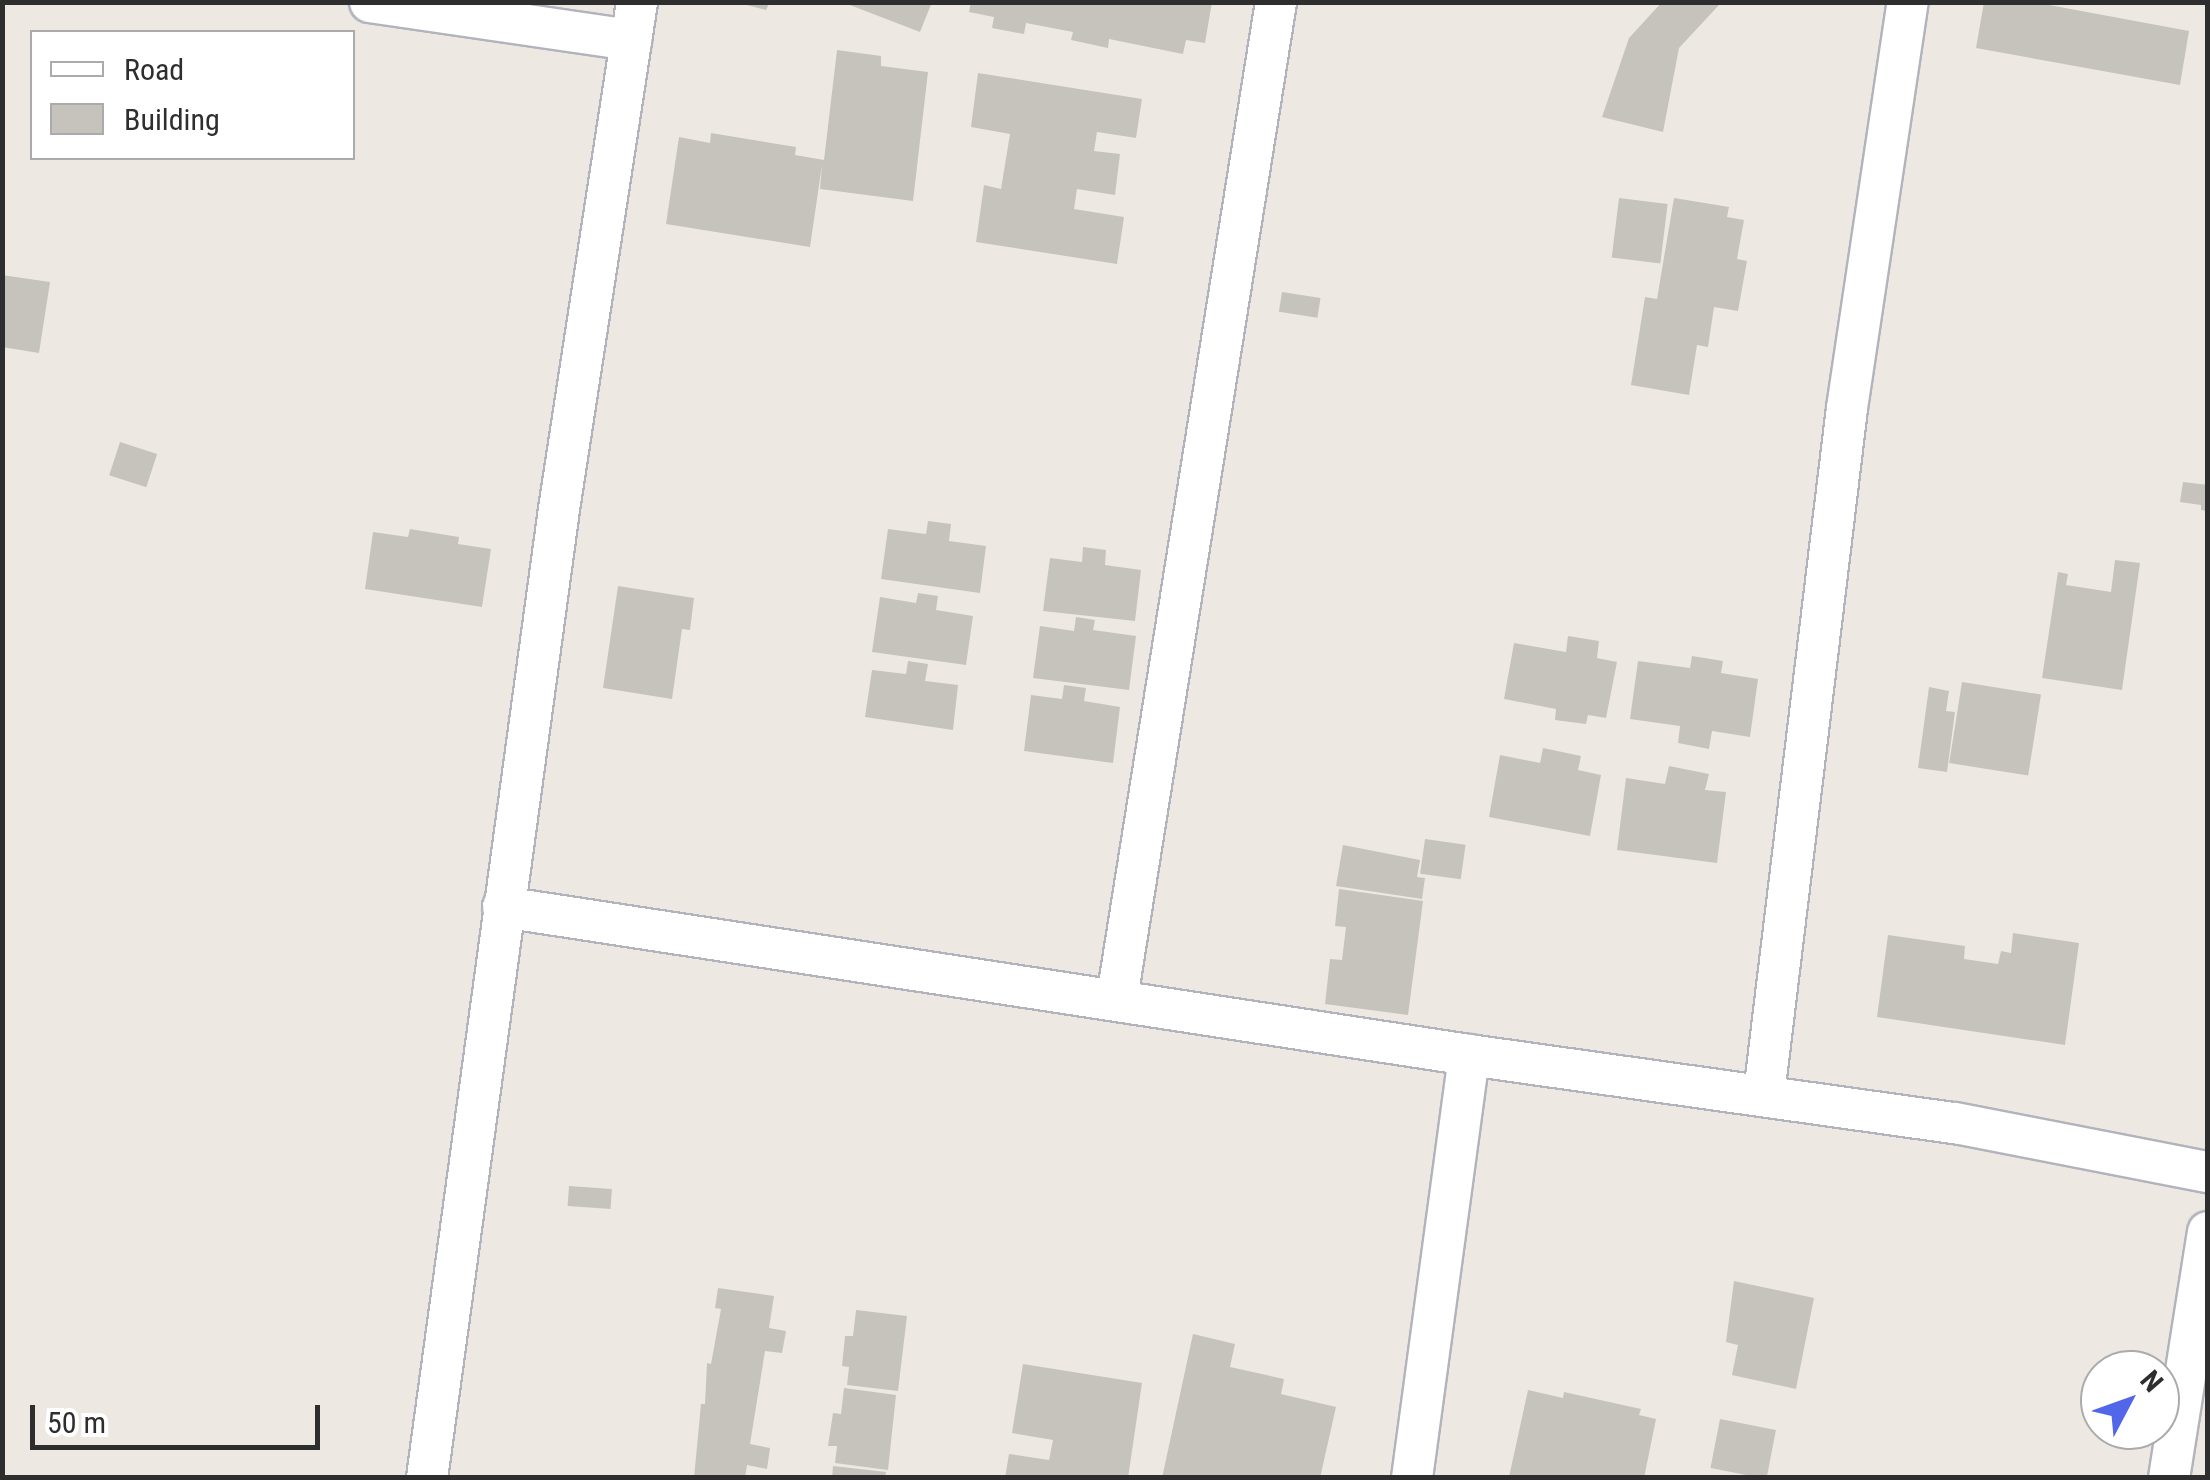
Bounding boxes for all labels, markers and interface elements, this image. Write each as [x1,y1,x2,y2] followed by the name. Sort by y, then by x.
[30,30,355,160] legend
[124,52,184,87] text: Road
[124,102,220,137] text: Building
[2080,1350,2180,1450] north arrow
[2133,1364,2170,1399] text: N
[35,1385,325,1447] scale bar
[47,1405,106,1440] text: 50 m

